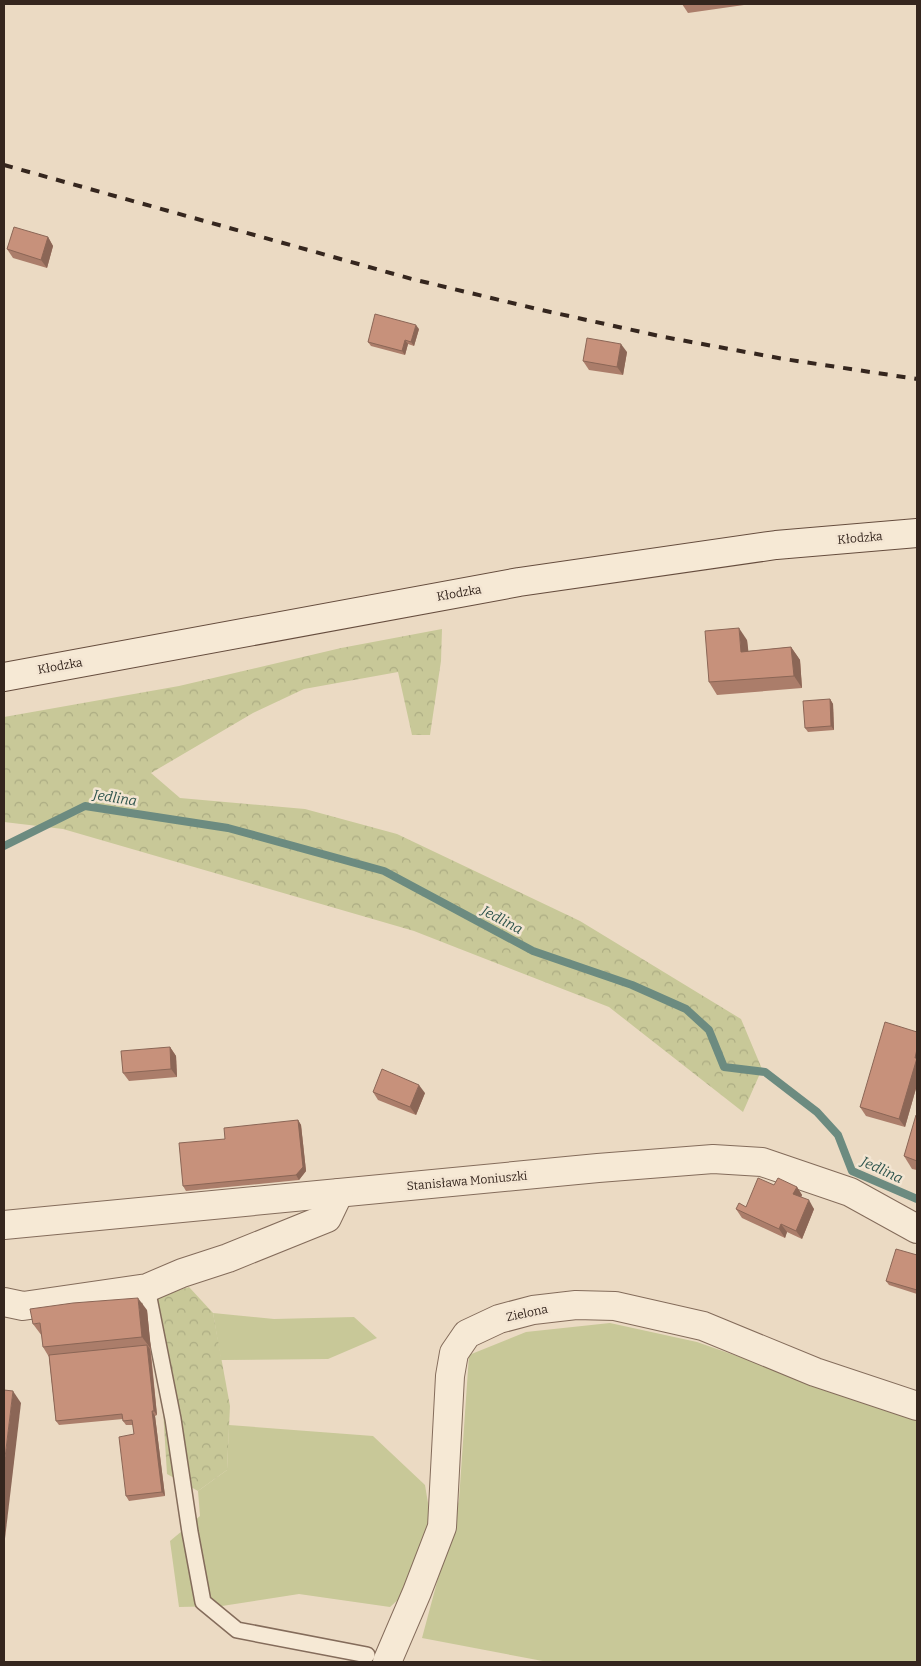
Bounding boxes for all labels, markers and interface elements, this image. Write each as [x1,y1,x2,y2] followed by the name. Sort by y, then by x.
[837,529,884,547] street label: Kłodzka
[435,582,483,604] street label: Kłodzka
[36,655,84,677] street label: Kłodzka
[90,786,138,810] water label: Jedlina
[477,901,526,938] water label: Jedlina
[857,1152,906,1187] water label: Jedlina
[406,1169,528,1193] street label: Stanisława Moniuszki
[505,1302,549,1324] street label: Zielona

